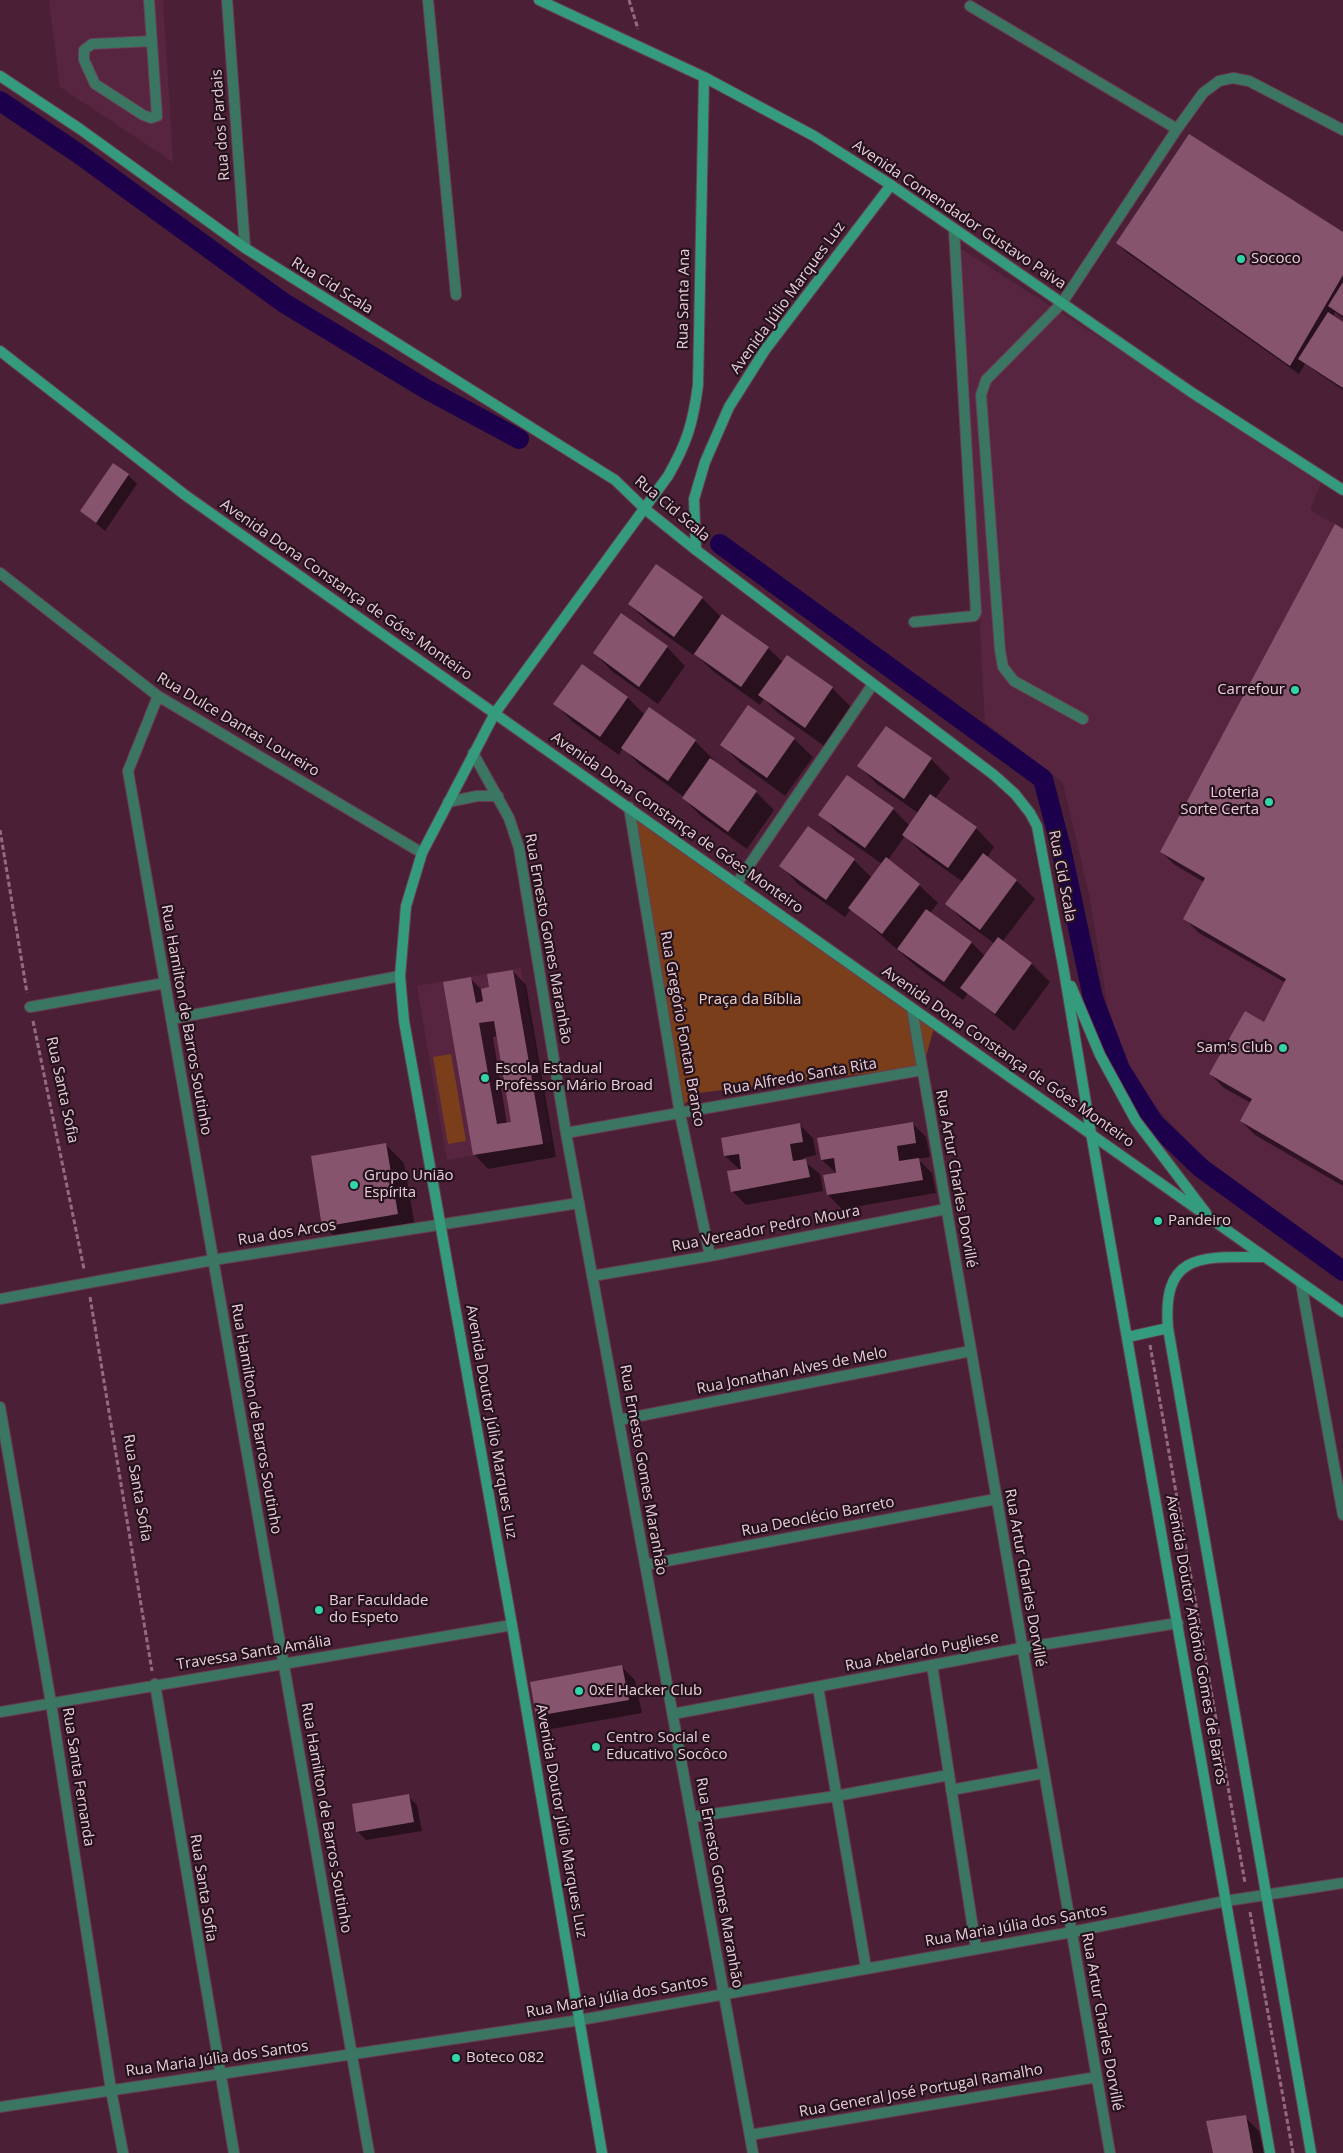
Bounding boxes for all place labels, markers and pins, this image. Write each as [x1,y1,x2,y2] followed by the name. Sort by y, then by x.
[1251,250,1301,268] place label: Sococo
[1235,253,1247,265] marker: Sococo
[1217,681,1285,699] place label: Carrefour
[1289,684,1301,696] marker: Carrefour
[1180,784,1259,819] place label: Loteria Sorte Certa
[1263,796,1275,808] marker: Loteria Sorte Certa
[1197,1039,1273,1057] place label: Sam's Club
[1277,1042,1289,1054] marker: Sam's Club
[495,1060,653,1095] place label: Escola Estadual Professor Mário Broad
[479,1072,491,1084] marker: Escola Estadual Professor Mário Broad
[364,1167,454,1202] place label: Grupo União Espírita
[348,1179,360,1191] marker: Grupo União Espírita
[1168,1212,1231,1230] place label: Pandeiro
[1152,1215,1164,1227] marker: Pandeiro
[329,1592,428,1627] place label: Bar Faculdade do Espeto
[313,1604,325,1616] marker: Bar Faculdade do Espeto
[589,1682,702,1700] place label: 0xE Hacker Club
[573,1685,585,1697] marker: 0xE Hacker Club
[606,1729,727,1764] place label: Centro Social e Educativo Socôco
[590,1741,602,1753] marker: Centro Social e Educativo Socôco
[466,2049,544,2067] place label: Boteco 082
[450,2052,462,2064] marker: Boteco 082

